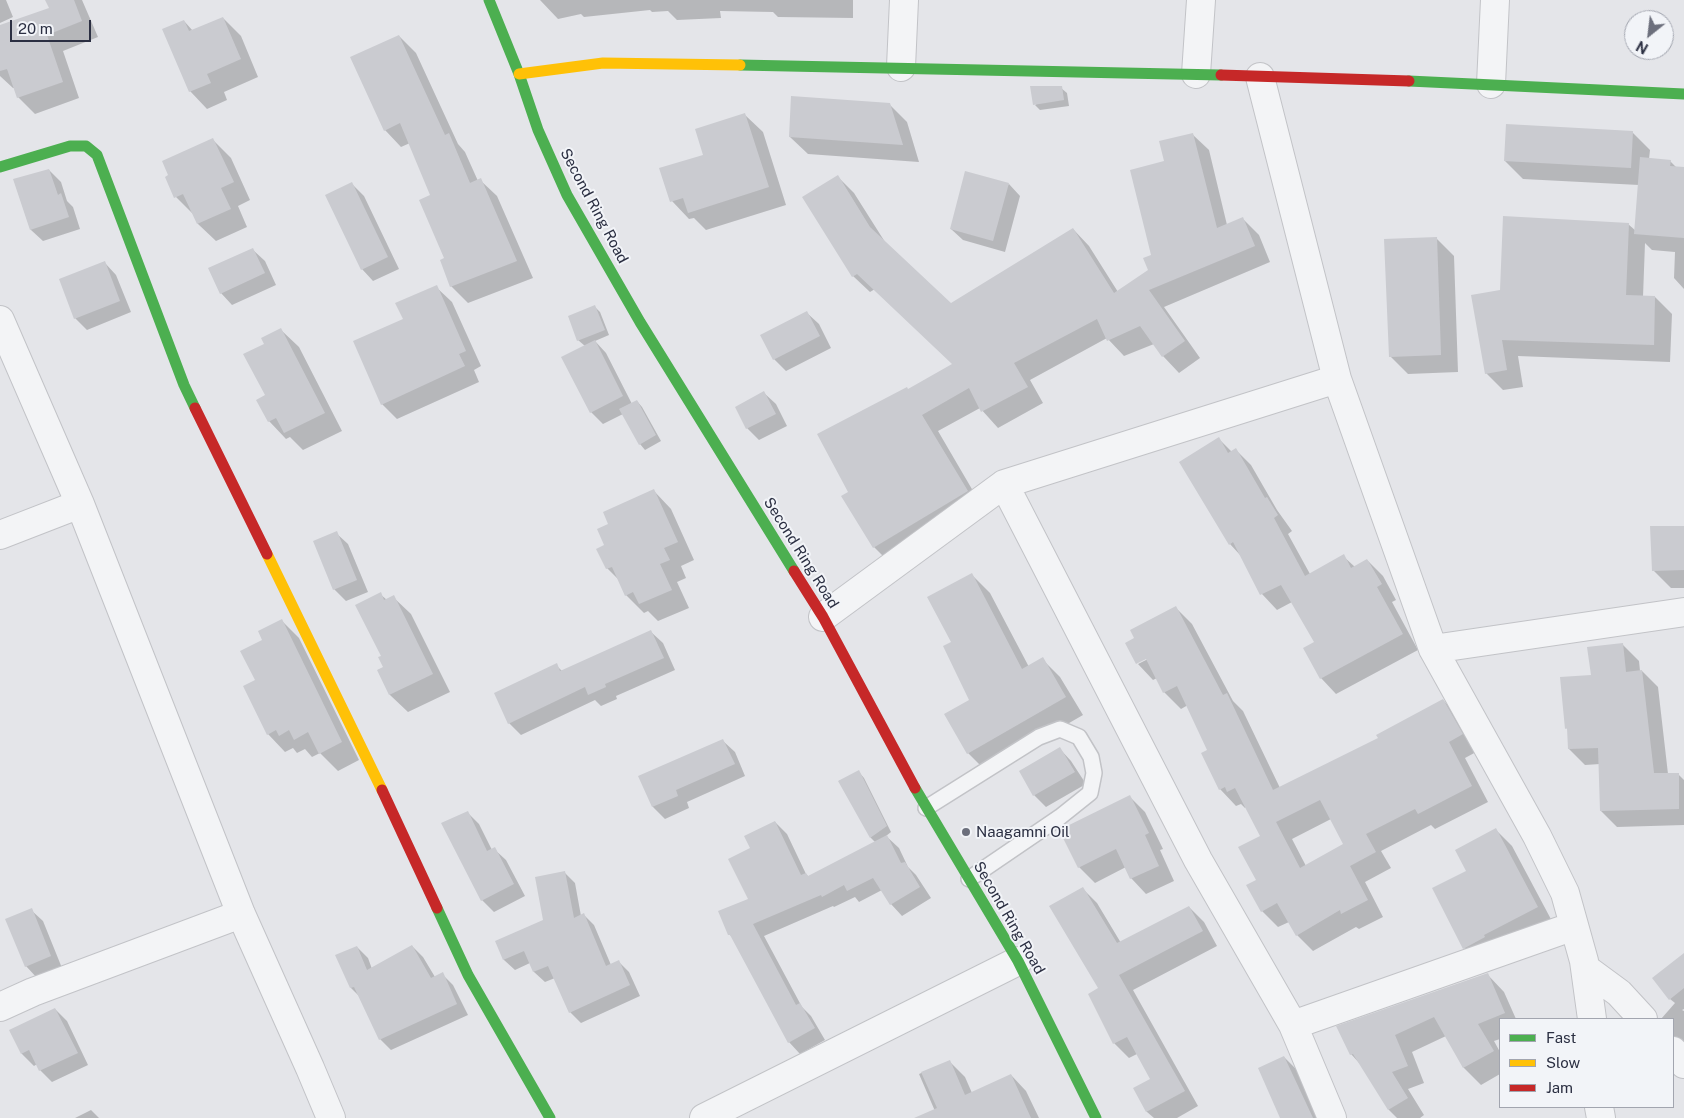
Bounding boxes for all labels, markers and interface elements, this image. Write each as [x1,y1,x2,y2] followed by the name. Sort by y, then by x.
[12,10,94,42] scale bar
[1624,10,1674,60] north arrow
[18,20,53,37] text: 20 m
[1634,38,1651,57] text: N
[556,146,632,266] street label: Second Ring Road
[760,494,842,612] street label: Second Ring Road
[976,823,1069,841] place label: Naagamni Oil
[960,826,972,838] marker: Naagamni Oil
[969,858,1049,978] street label: Second Ring Road
[1499,1018,1674,1108] legend
[1546,1029,1576,1046] text: Fast
[1546,1054,1580,1071] text: Slow
[1546,1079,1573,1096] text: Jam

